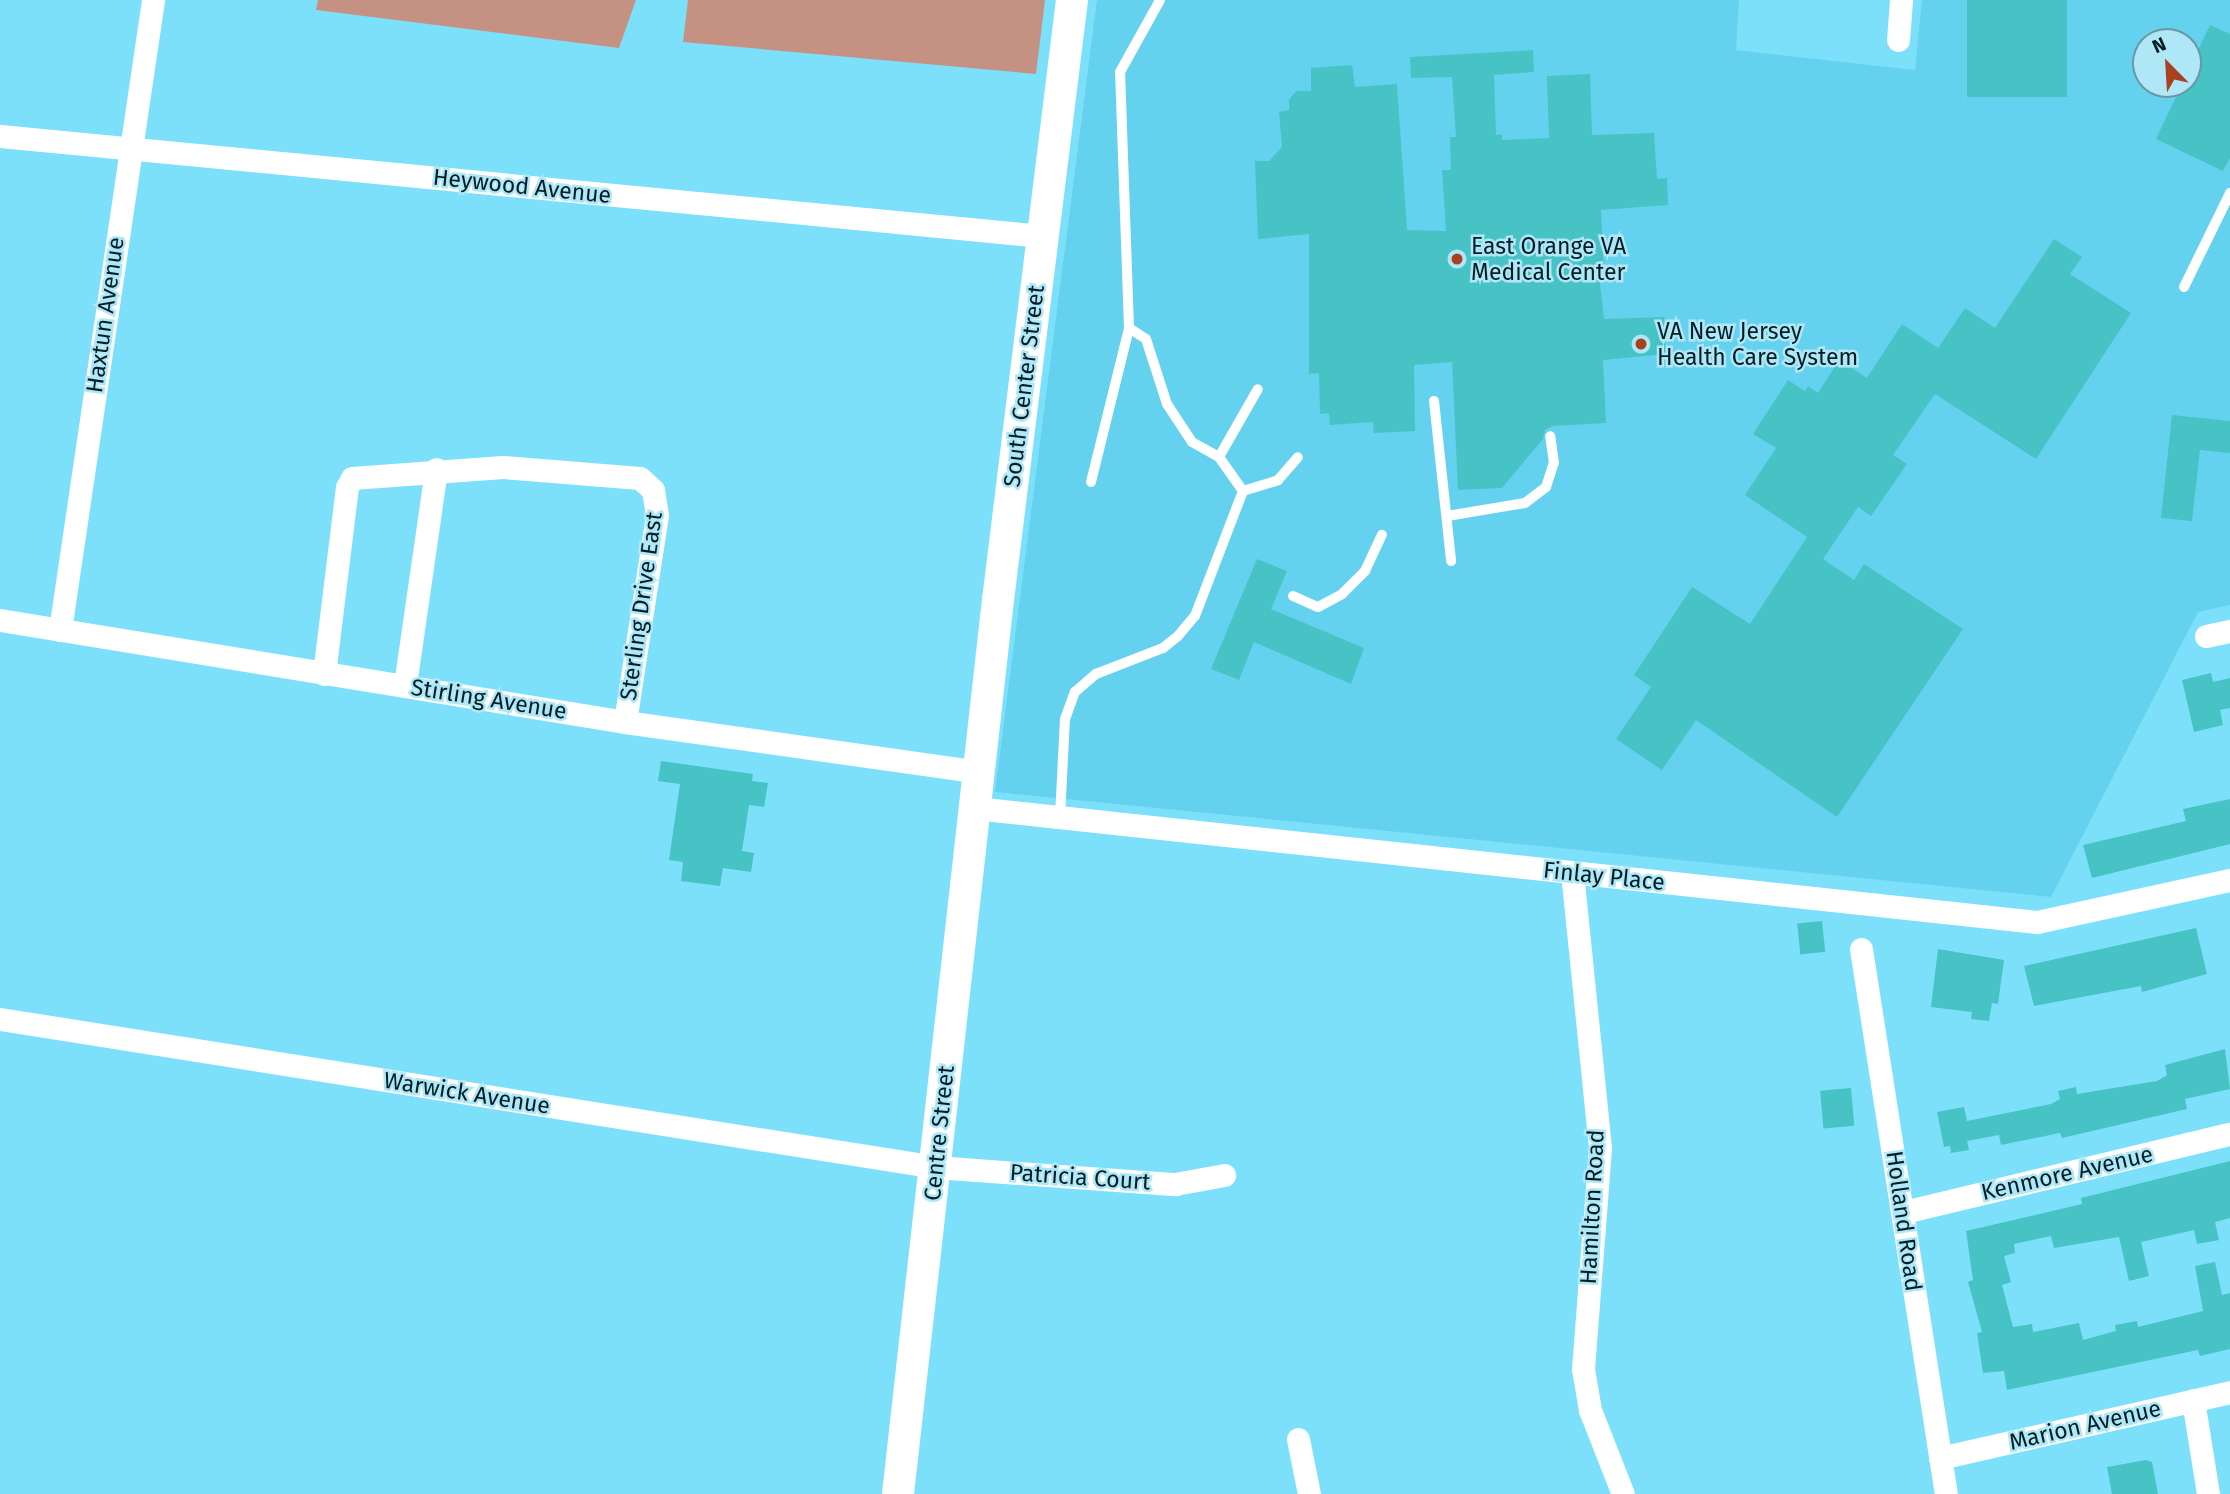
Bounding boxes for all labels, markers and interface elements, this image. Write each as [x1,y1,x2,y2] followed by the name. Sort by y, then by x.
[2132,28,2202,98] north arrow
[2149,32,2169,58] text: N
[432,163,612,209] street label: Heywood Avenue
[1471,232,1626,286] place label: East Orange VA Medical Center
[80,235,130,395] street label: Haxtun Avenue
[1449,251,1465,267] marker: East Orange VA Medical Center
[998,283,1050,489] street label: South Center Street
[1657,317,1858,371] place label: VA New Jersey Health Care System
[1631,334,1651,354] marker: VA New Jersey Health Care System
[614,510,668,702] street label: Sterling Drive East
[409,673,569,725] street label: Stirling Avenue
[1542,856,1666,896] street label: Finlay Place
[918,1064,960,1202] street label: Centre Street
[382,1066,552,1120] street label: Warwick Avenue
[1574,1129,1610,1285] street label: Hamilton Road
[1978,1140,2156,1206] street label: Kenmore Avenue
[1881,1149,1927,1293] street label: Holland Road
[1009,1158,1151,1196] street label: Patricia Court
[2006,1394,2164,1456] street label: Marion Avenue

